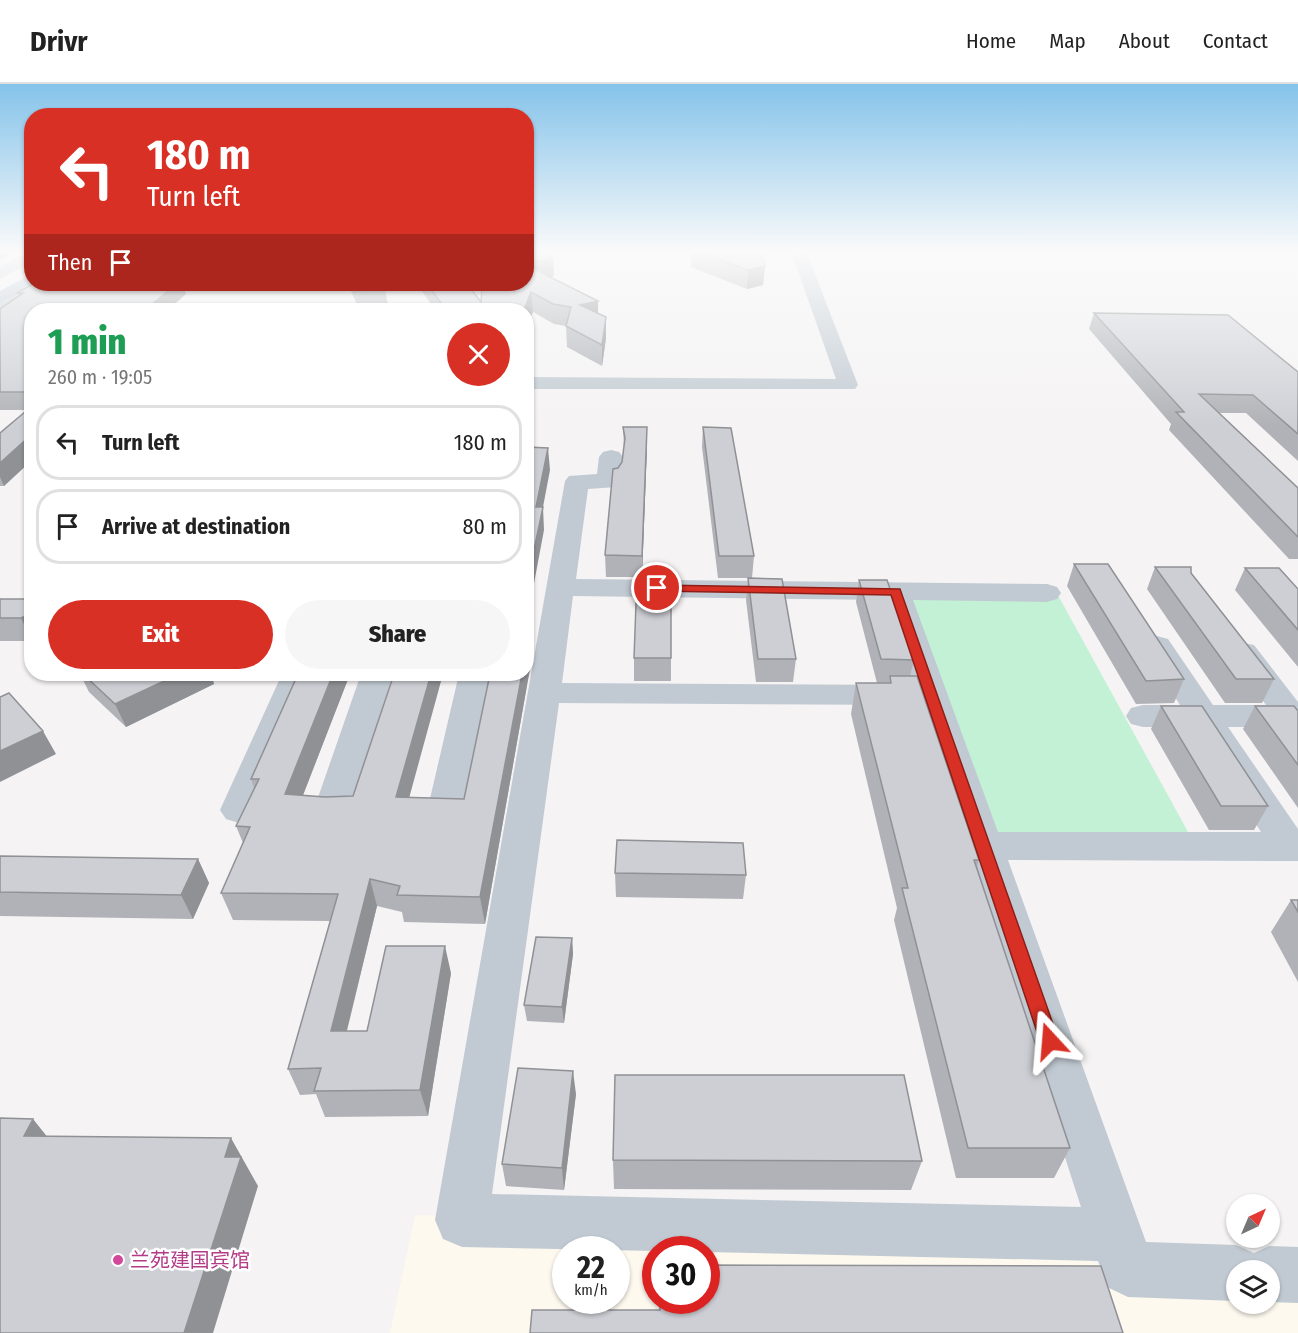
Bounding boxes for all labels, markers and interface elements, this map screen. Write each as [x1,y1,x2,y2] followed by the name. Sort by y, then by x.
[30,25,88,58] text: Drivr
[966,28,1016,54] text: Home
[1049,28,1086,54] text: Map
[1119,28,1170,54] text: About
[1203,28,1268,54] text: Contact
[147,130,251,180] text: 180 m
[48,132,126,210] icon: left
[147,181,240,213] text: Turn left
[104,246,137,279] icon: arrive
[48,249,92,276] text: Then
[48,320,126,364] text: 1 min
[447,323,510,386] button: close
[48,365,152,389] text: 260 m · 19:05
[51,426,84,459] icon: left
[102,429,180,456] text: Turn left
[454,429,507,456] text: 180 m
[51,510,84,543] icon: arrive
[102,513,290,540] text: Arrive at destination
[462,513,507,540] text: 80 m
[631,562,682,613] pin
[640,571,673,604] icon: arrive
[48,600,273,669] button: Exit
[285,600,510,669] button: Share
[1018,1009,1082,1073] position arrow
[1226,1194,1280,1248] north arrow
[1226,1194,1280,1314] map controls
[642,1236,720,1314] speed limit sign: 30
[130,1248,250,1272] place label: 兰苑建国宾馆
[577,1250,605,1286] text: 22
[111,1253,125,1267] marker: 兰苑建国宾馆
[1226,1260,1280,1314] button: layers
[574,1281,608,1299] text: km/h

